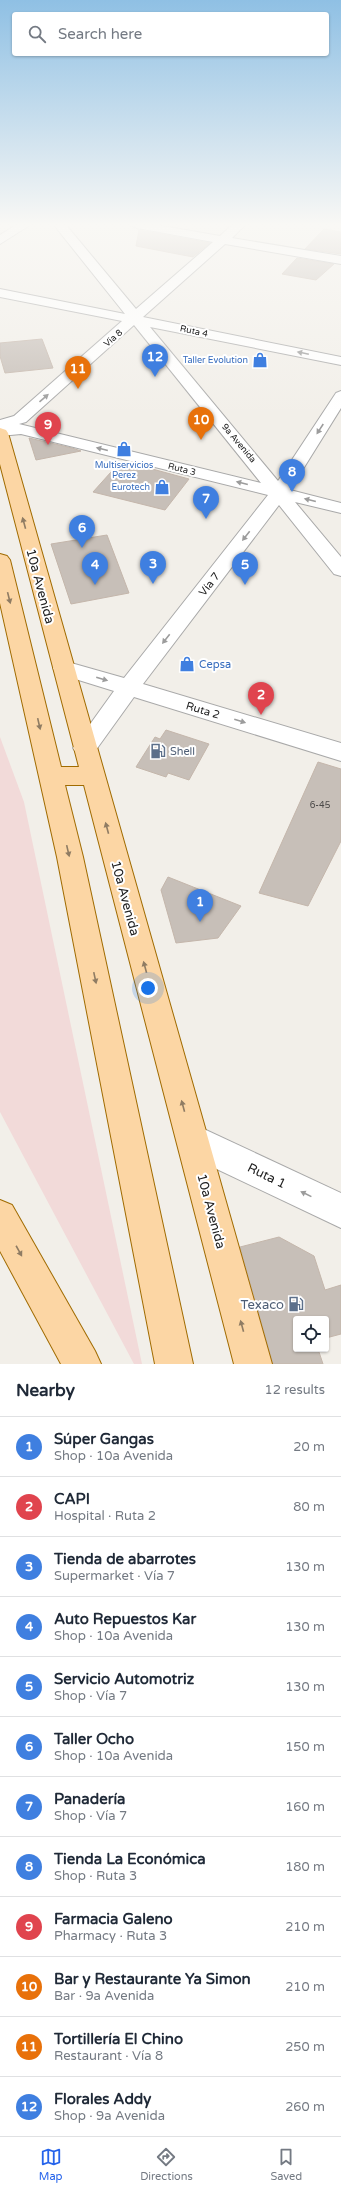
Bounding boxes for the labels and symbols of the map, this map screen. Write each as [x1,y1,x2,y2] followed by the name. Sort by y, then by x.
[179,323,209,340] street label: Ruta 4
[102,327,125,350] street label: Vía 8
[142,344,168,377] pin: 12
[297,350,309,356] one-way arrow
[251,351,269,369] shop icon: Taller Evolution
[183,355,248,366] place label: Taller Evolution
[65,356,91,389] pin: 11
[39,393,49,402] one-way arrow
[188,407,214,440] pin: 10
[35,412,61,445] pin: 9
[219,422,258,465] street label: 9a Avenida
[316,424,324,434] one-way arrow
[115,440,133,458] shop icon: Multiservicios Perez
[96,446,108,452] one-way arrow
[279,459,305,492] pin: 8
[95,460,153,481] place label: Multiservicios Perez
[167,461,197,478] street label: Ruta 3
[153,478,171,496] shop icon: Eurotech
[236,480,248,486] one-way arrow
[111,482,150,493] place label: Eurotech
[193,486,219,519] pin: 7
[304,497,316,503] one-way arrow
[69,515,95,548] pin: 6
[21,516,27,528] one-way arrow
[242,530,250,541] one-way arrow
[22,547,58,626] street label: 10a Avenida
[140,551,166,584] pin: 3
[82,552,108,585] pin: 4
[232,552,258,585] pin: 5
[196,570,223,599] street label: Vía 7
[7,591,13,604] one-way arrow
[162,633,171,644] one-way arrow
[178,655,196,673] shop icon: Cepsa
[199,658,231,671] place label: Cepsa
[96,676,108,682] one-way arrow
[248,682,274,715] pin: 2
[184,699,221,722] street label: Ruta 2
[37,718,43,730] one-way arrow
[234,718,246,724] one-way arrow
[149,742,167,760] fuel station icon: Shell
[170,745,195,758] place label: Shell
[310,800,331,811] house number: 6-45
[104,822,110,834] one-way arrow
[66,845,72,857] one-way arrow
[107,859,143,938] street label: 10a Avenida
[187,889,213,922] pin: 1
[142,961,148,973] one-way arrow
[92,972,98,984] one-way arrow
[138,978,158,998] your location
[180,1100,186,1112] one-way arrow
[245,1160,288,1192] street label: Ruta 1
[193,1172,229,1251] street label: 10a Avenida
[300,1191,312,1197] one-way arrow
[16,1245,22,1256] one-way arrow
[287,1295,305,1313] fuel station icon: Texaco
[241,1297,284,1313] place label: Texaco
[239,1320,245,1333] one-way arrow

